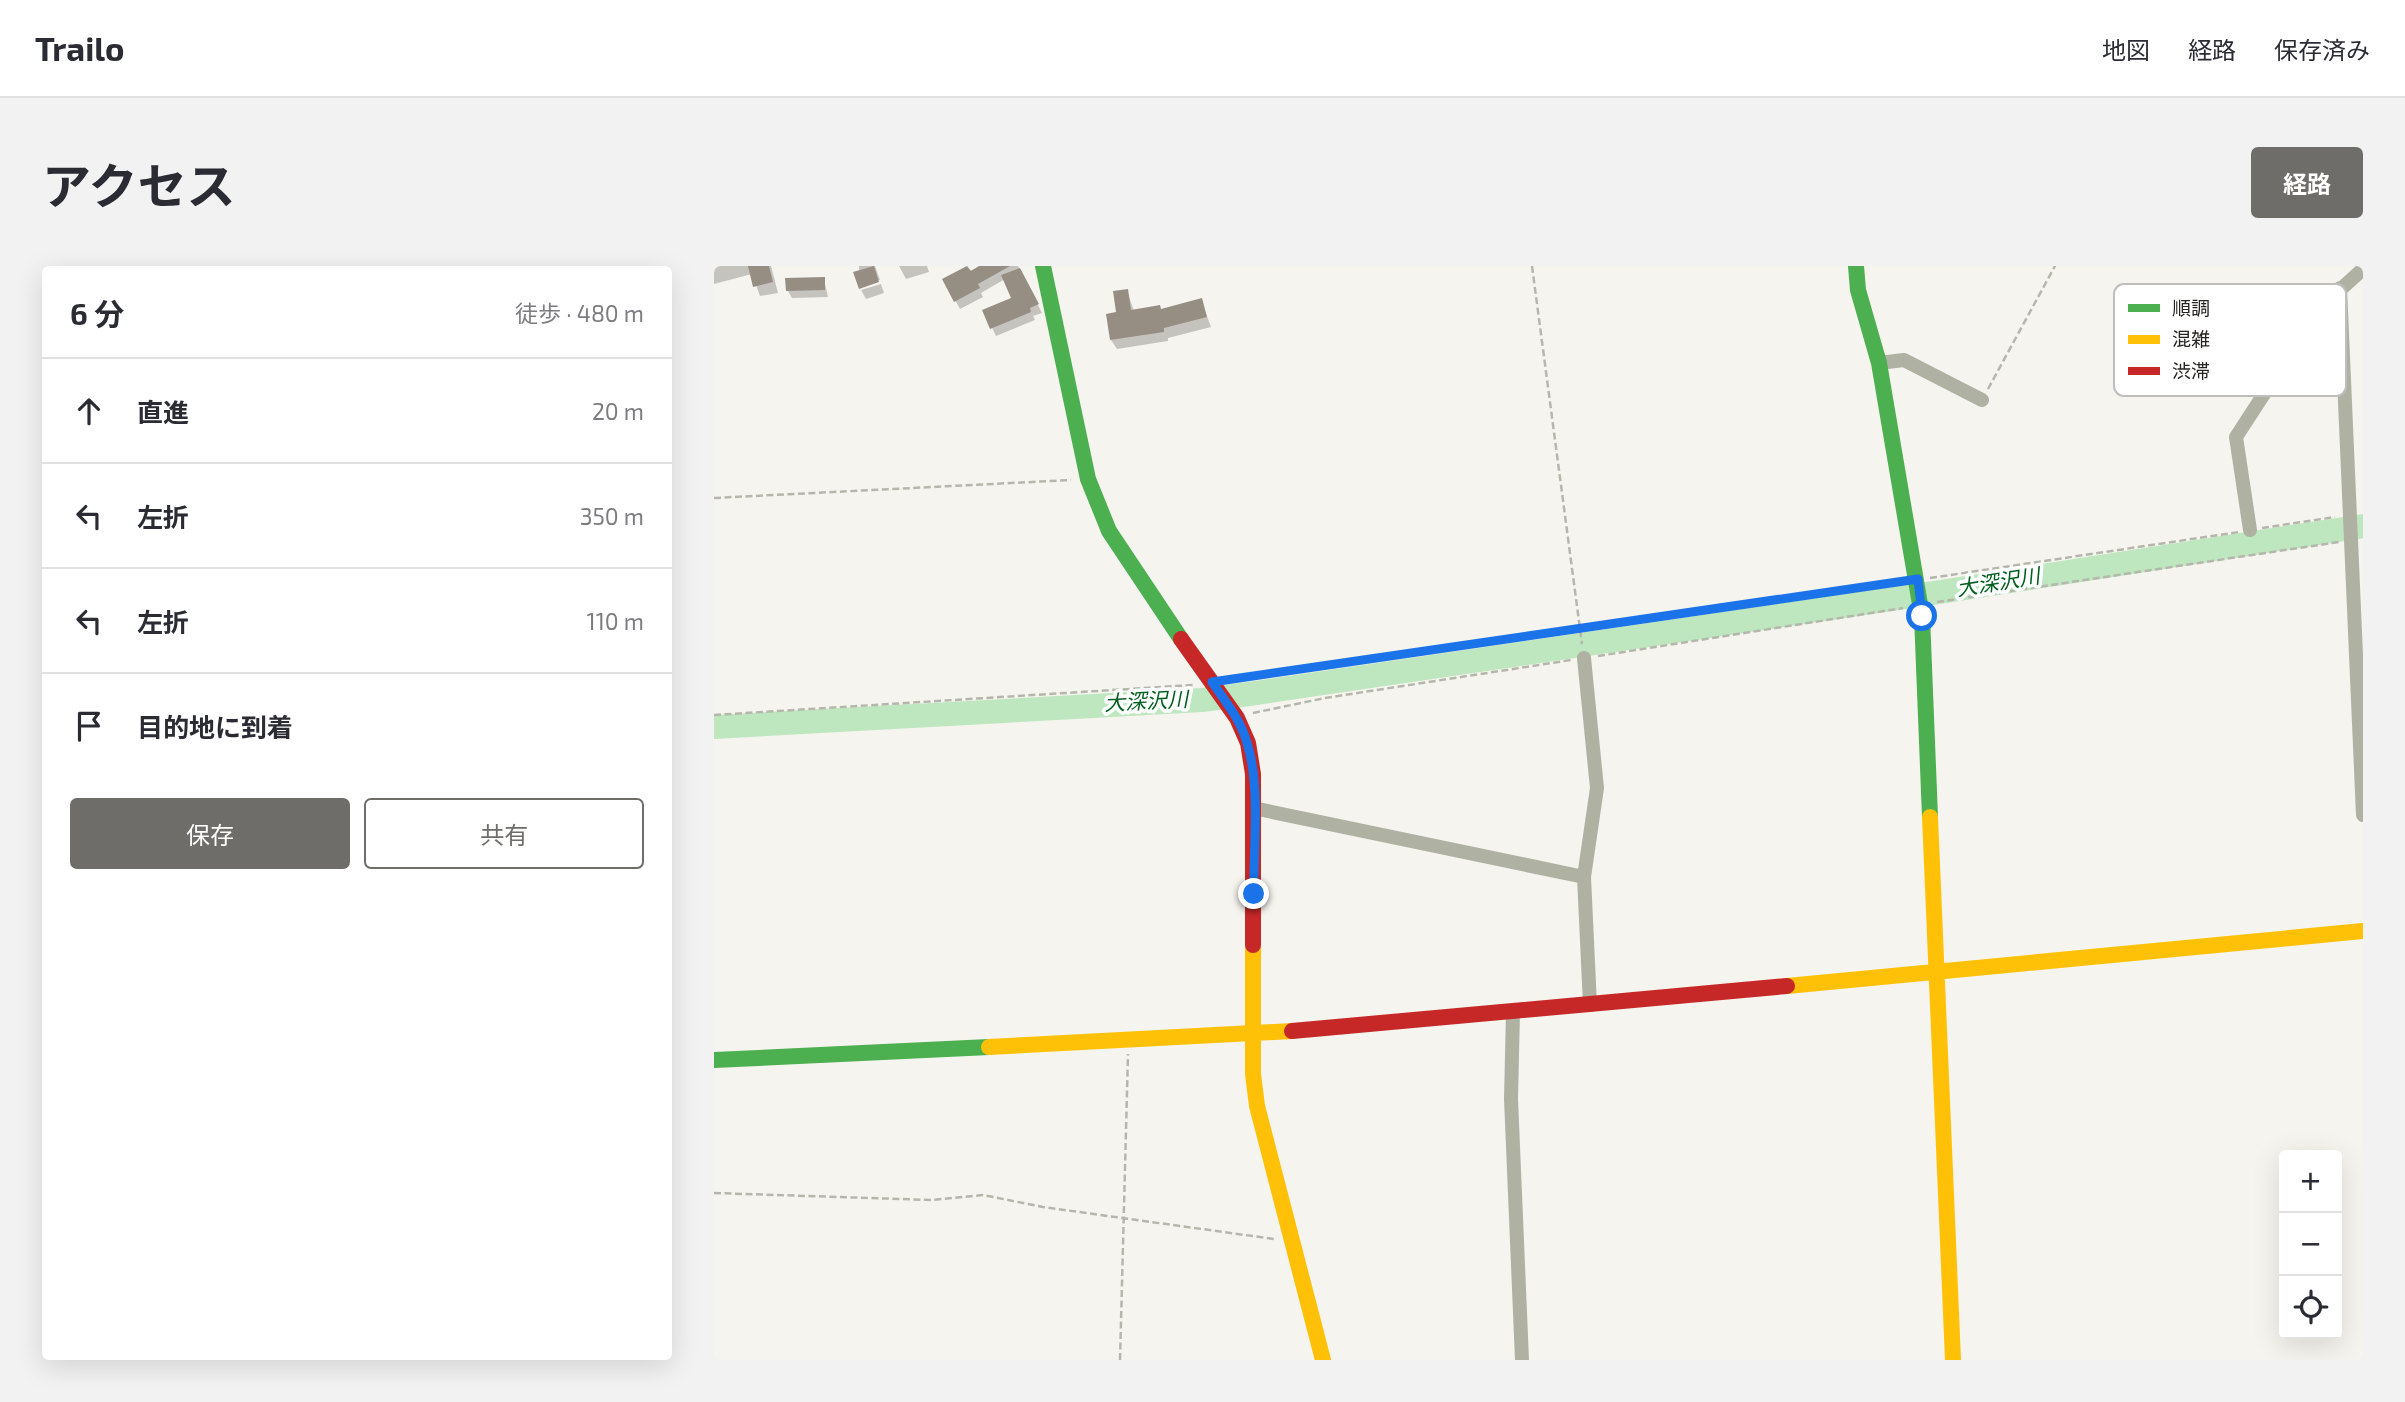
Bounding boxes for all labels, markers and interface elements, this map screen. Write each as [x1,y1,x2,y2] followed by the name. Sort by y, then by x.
[35,28,125,68] text: Trailo
[2102,35,2150,64] text: 地図
[2188,35,2236,64] text: 経路
[2274,35,2370,64] text: 保存済み
[2251,147,2363,218] button: 経路
[42,155,236,214] text: アクセス
[2114,284,2346,396] legend
[70,295,124,331] text: 6 分
[2172,296,2210,319] text: 順調
[515,299,644,327] text: 徒歩 · 480 m
[2172,327,2210,350] text: 混雑
[2172,359,2210,382] text: 渋滞
[70,392,108,430] icon: ahead
[137,396,189,427] text: 直進
[592,397,644,425] text: 20 m
[70,497,108,535] icon: left
[137,501,189,532] text: 左折
[580,502,644,530] text: 350 m
[1955,562,2043,600] water label: 大深沢川
[1906,600,1937,631] route start
[70,602,108,640] icon: left
[137,606,189,637] text: 左折
[587,607,644,635] text: 110 m
[1103,685,1191,715] water label: 大深沢川
[70,707,108,745] icon: arrive
[137,711,293,742] text: 目的地に到着
[70,798,350,869] button: 保存
[364,798,644,869] button: 共有
[1238,878,1269,909] route end
[2279,1150,2342,1339] map controls
[2279,1150,2342,1213] button: +
[2279,1213,2342,1276] button: −
[2279,1276,2342,1339] button: locate

